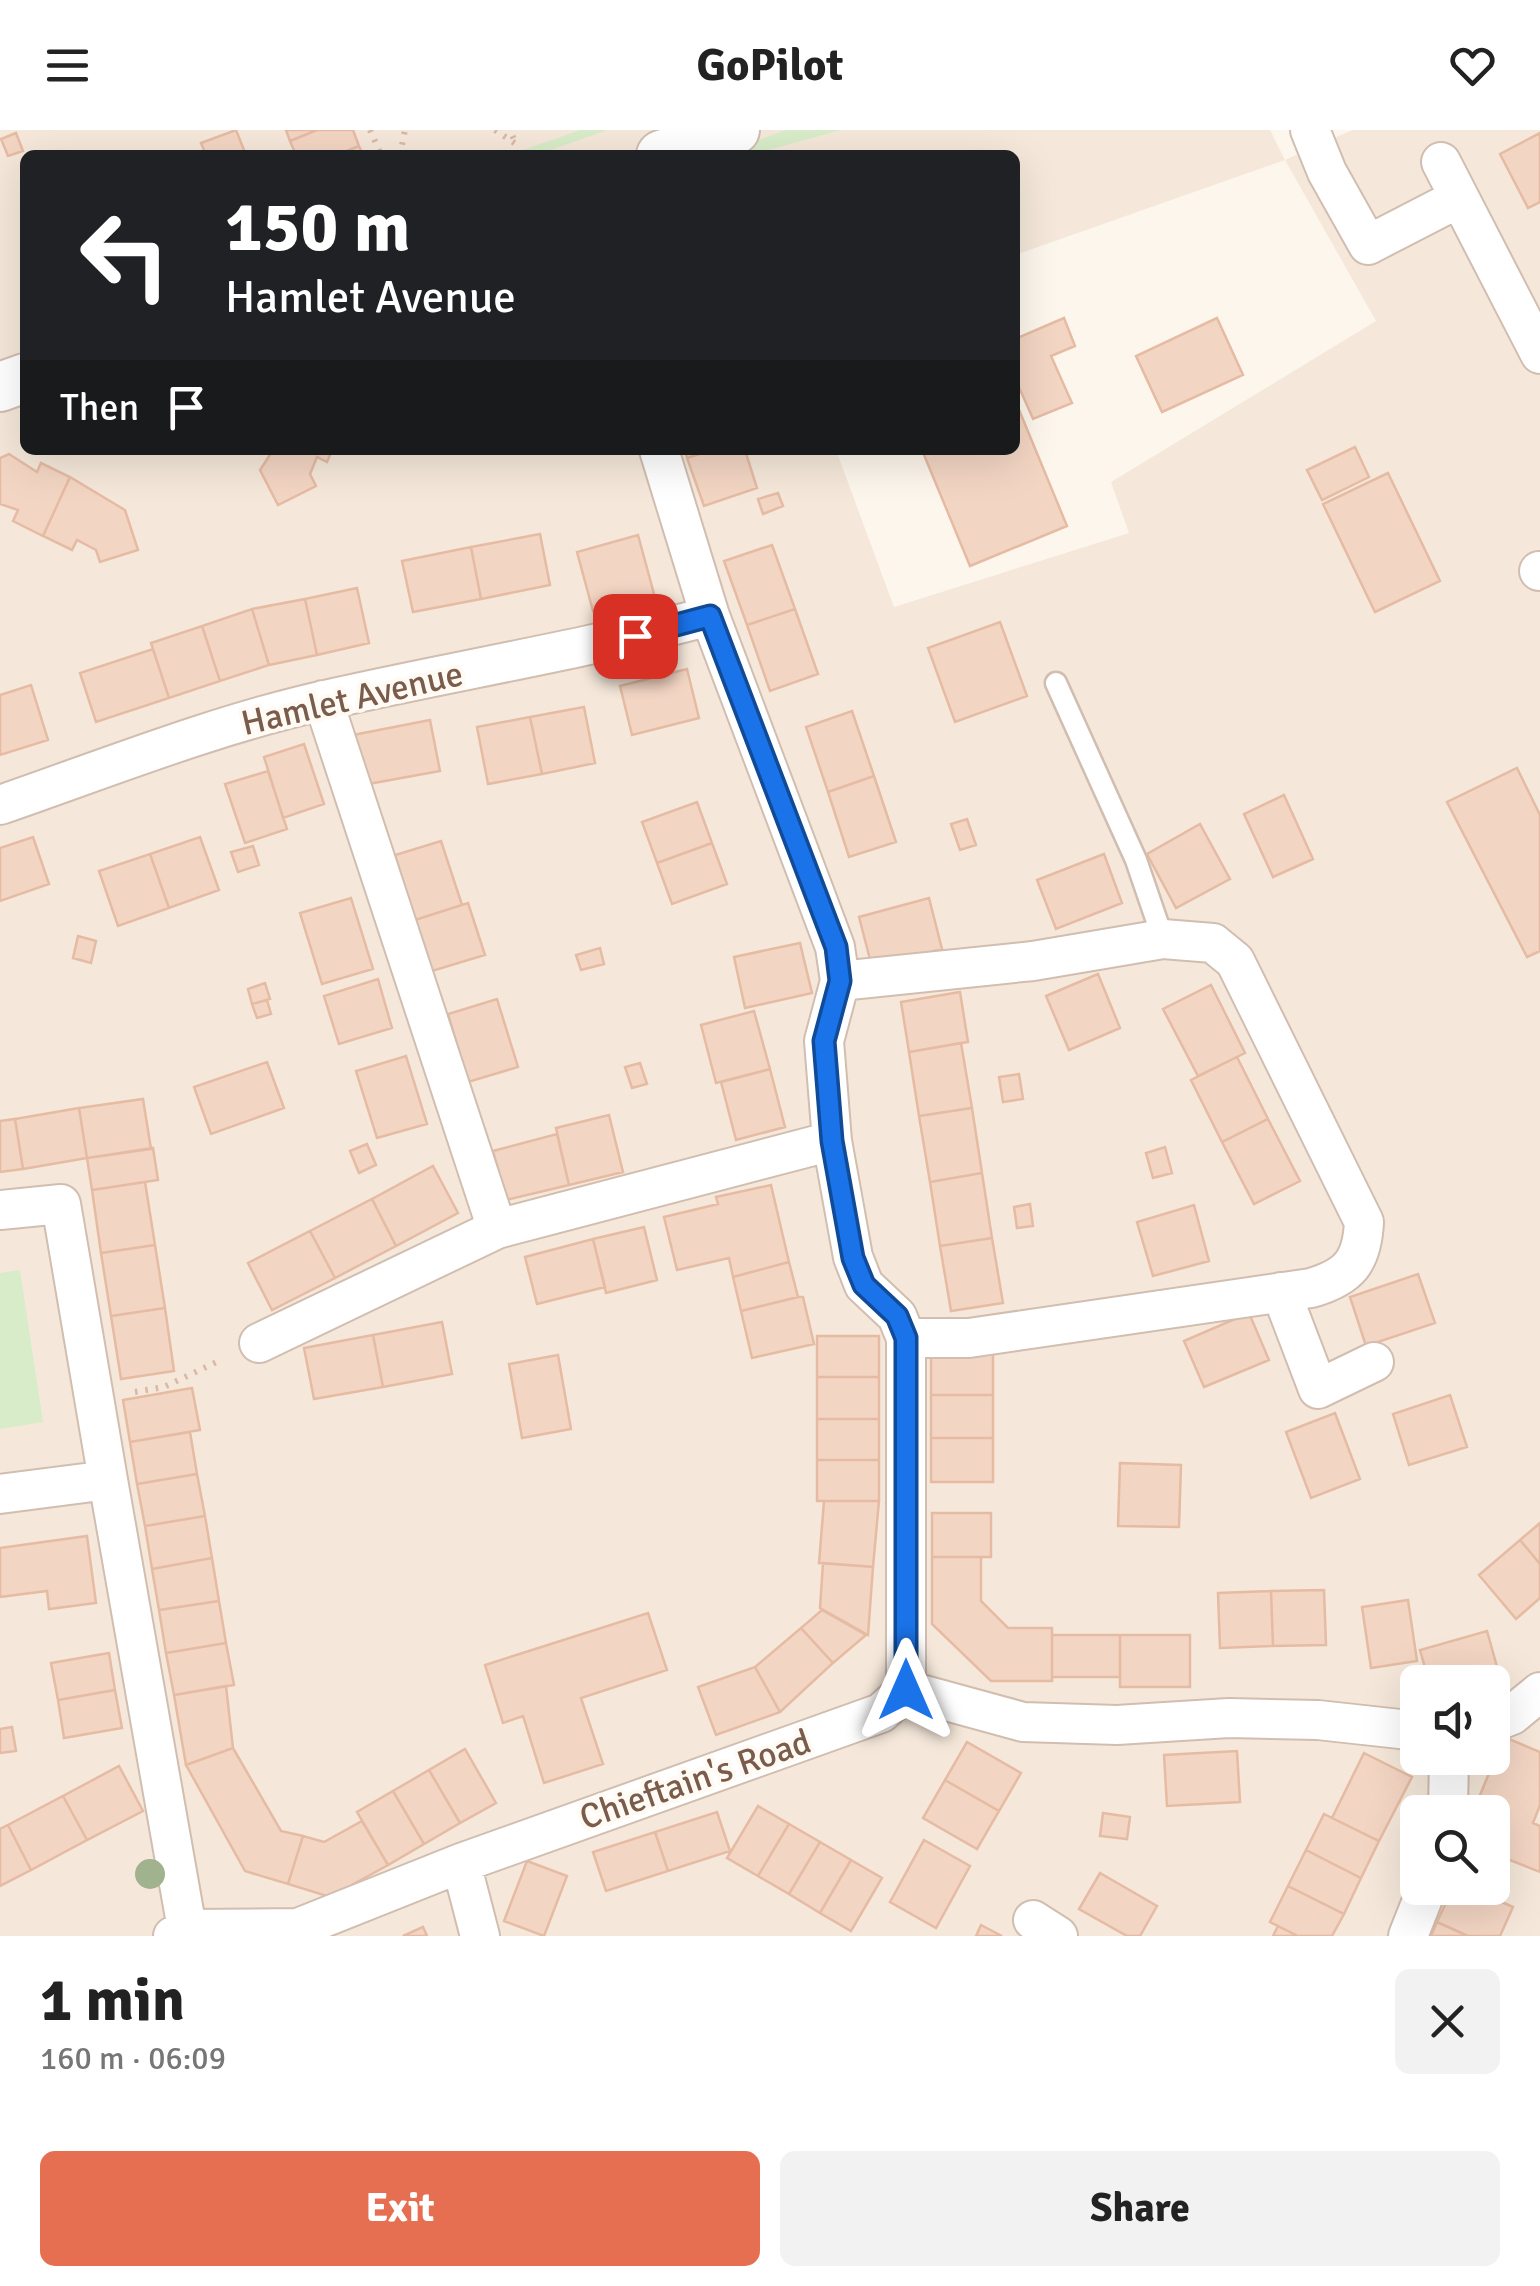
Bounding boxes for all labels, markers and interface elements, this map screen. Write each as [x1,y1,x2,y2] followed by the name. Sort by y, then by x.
[40,38,95,93] icon: menu
[697,38,843,93] text: GoPilot
[1445,38,1500,93] icon: heart
[225,184,410,270] text: 150 m
[60,190,190,320] icon: left
[225,270,516,325] text: Hamlet Avenue
[159,380,214,435] icon: arrive
[60,384,139,431] text: Then
[593,594,678,679] pin
[608,609,663,664] icon: arrive
[237,652,467,745] street label: Hamlet Avenue
[854,1638,958,1742] position arrow
[1400,1665,1510,1905] map controls
[1400,1665,1510,1775] button: sound
[574,1720,816,1839] street label: Chieftain's Road
[1400,1795,1510,1905] button: search
[40,1964,185,2038] text: 1 min
[1395,1969,1500,2074] button: close
[40,2039,226,2078] text: 160 m · 06:09
[40,2151,760,2266] button: Exit
[780,2151,1500,2266] button: Share

